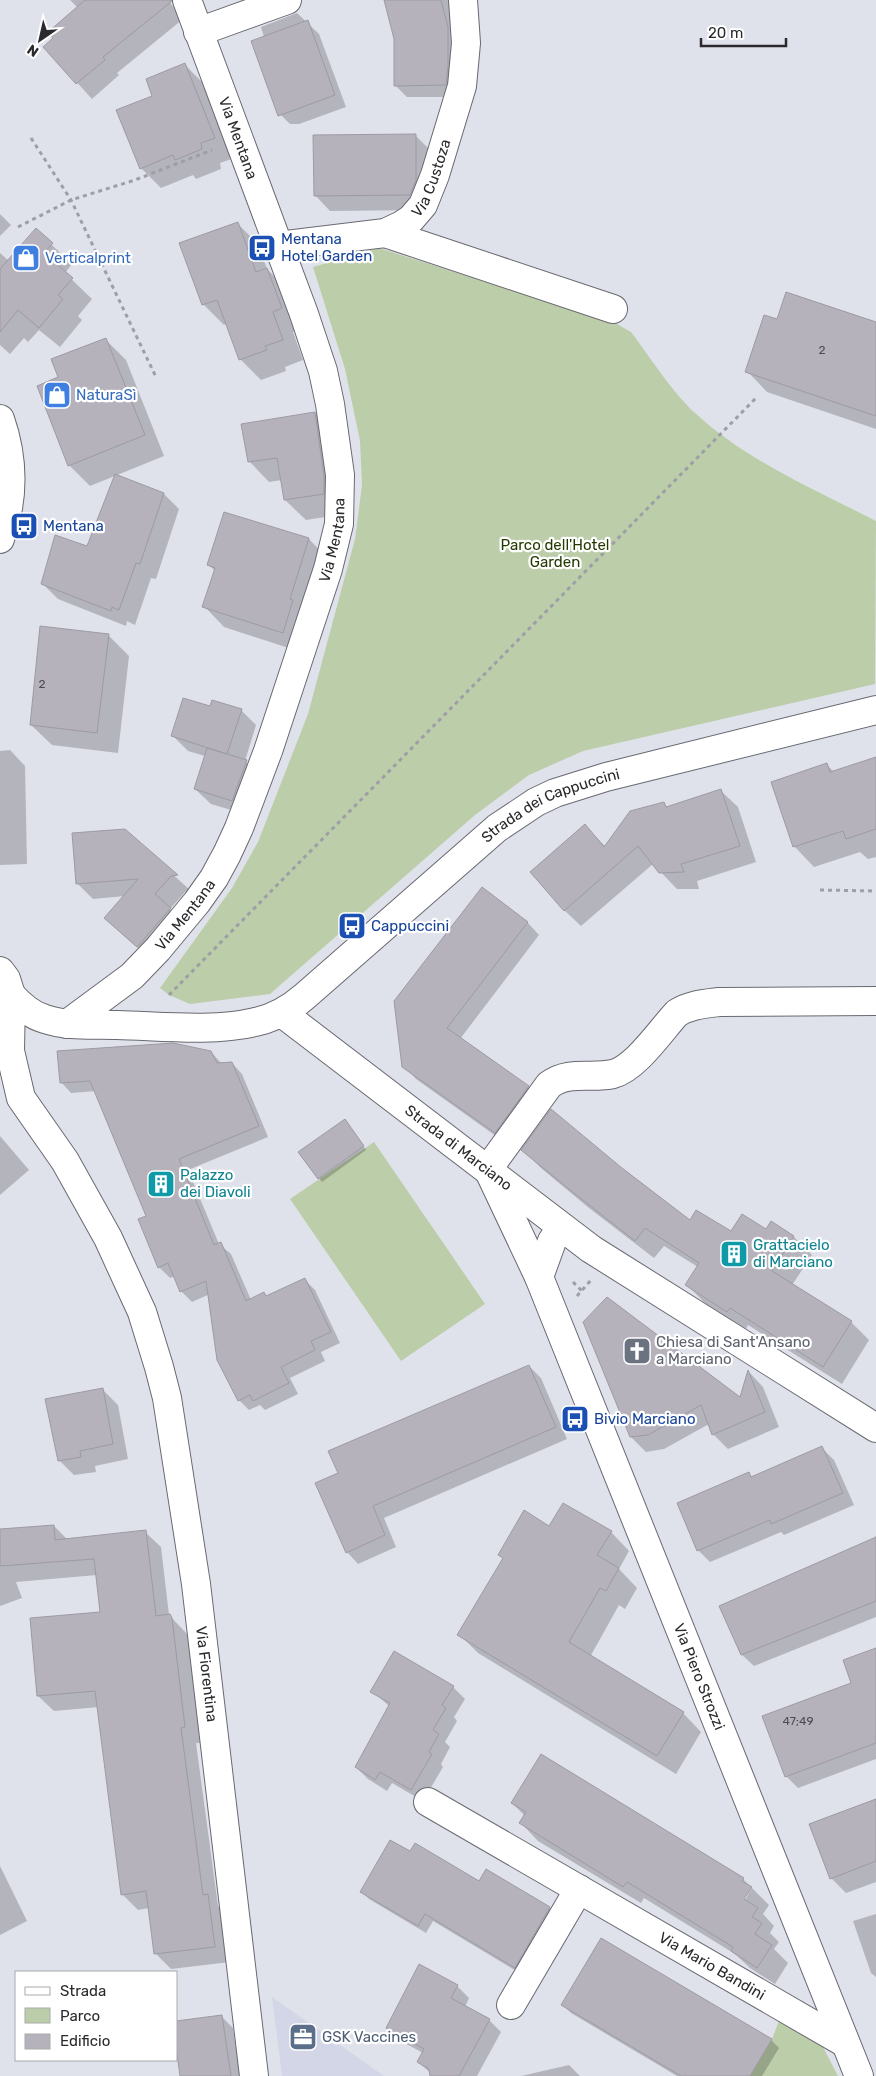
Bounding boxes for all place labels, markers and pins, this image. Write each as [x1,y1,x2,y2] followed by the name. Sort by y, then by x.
[281,230,372,265] place label: Mentana Hotel Garden
[247,233,277,263] bus stop icon: Mentana Hotel Garden
[11,243,41,273] shop icon: Verticalprint
[45,249,131,267] place label: Verticalprint
[42,380,72,410] shop icon: NaturaSì
[76,386,136,404] place label: NaturaSì
[9,511,39,541] bus stop icon: Mentana
[43,517,104,535] place label: Mentana
[337,911,367,941] bus stop icon: Cappuccini
[371,917,449,935] place label: Cappuccini
[180,1166,251,1201] place label: Palazzo dei Diavoli
[146,1169,176,1199] building icon: Palazzo dei Diavoli
[753,1236,833,1271] place label: Grattacielo di Marciano
[719,1239,749,1269] building icon: Grattacielo di Marciano
[656,1333,810,1368] place label: Chiesa di Sant'Ansano a Marciano
[622,1336,652,1366] church icon: Chiesa di Sant'Ansano a Marciano
[560,1404,590,1434] bus stop icon: Bivio Marciano
[594,1410,696,1428] place label: Bivio Marciano
[288,2022,318,2052] office icon: GSK Vaccines
[322,2028,417,2046] place label: GSK Vaccines

